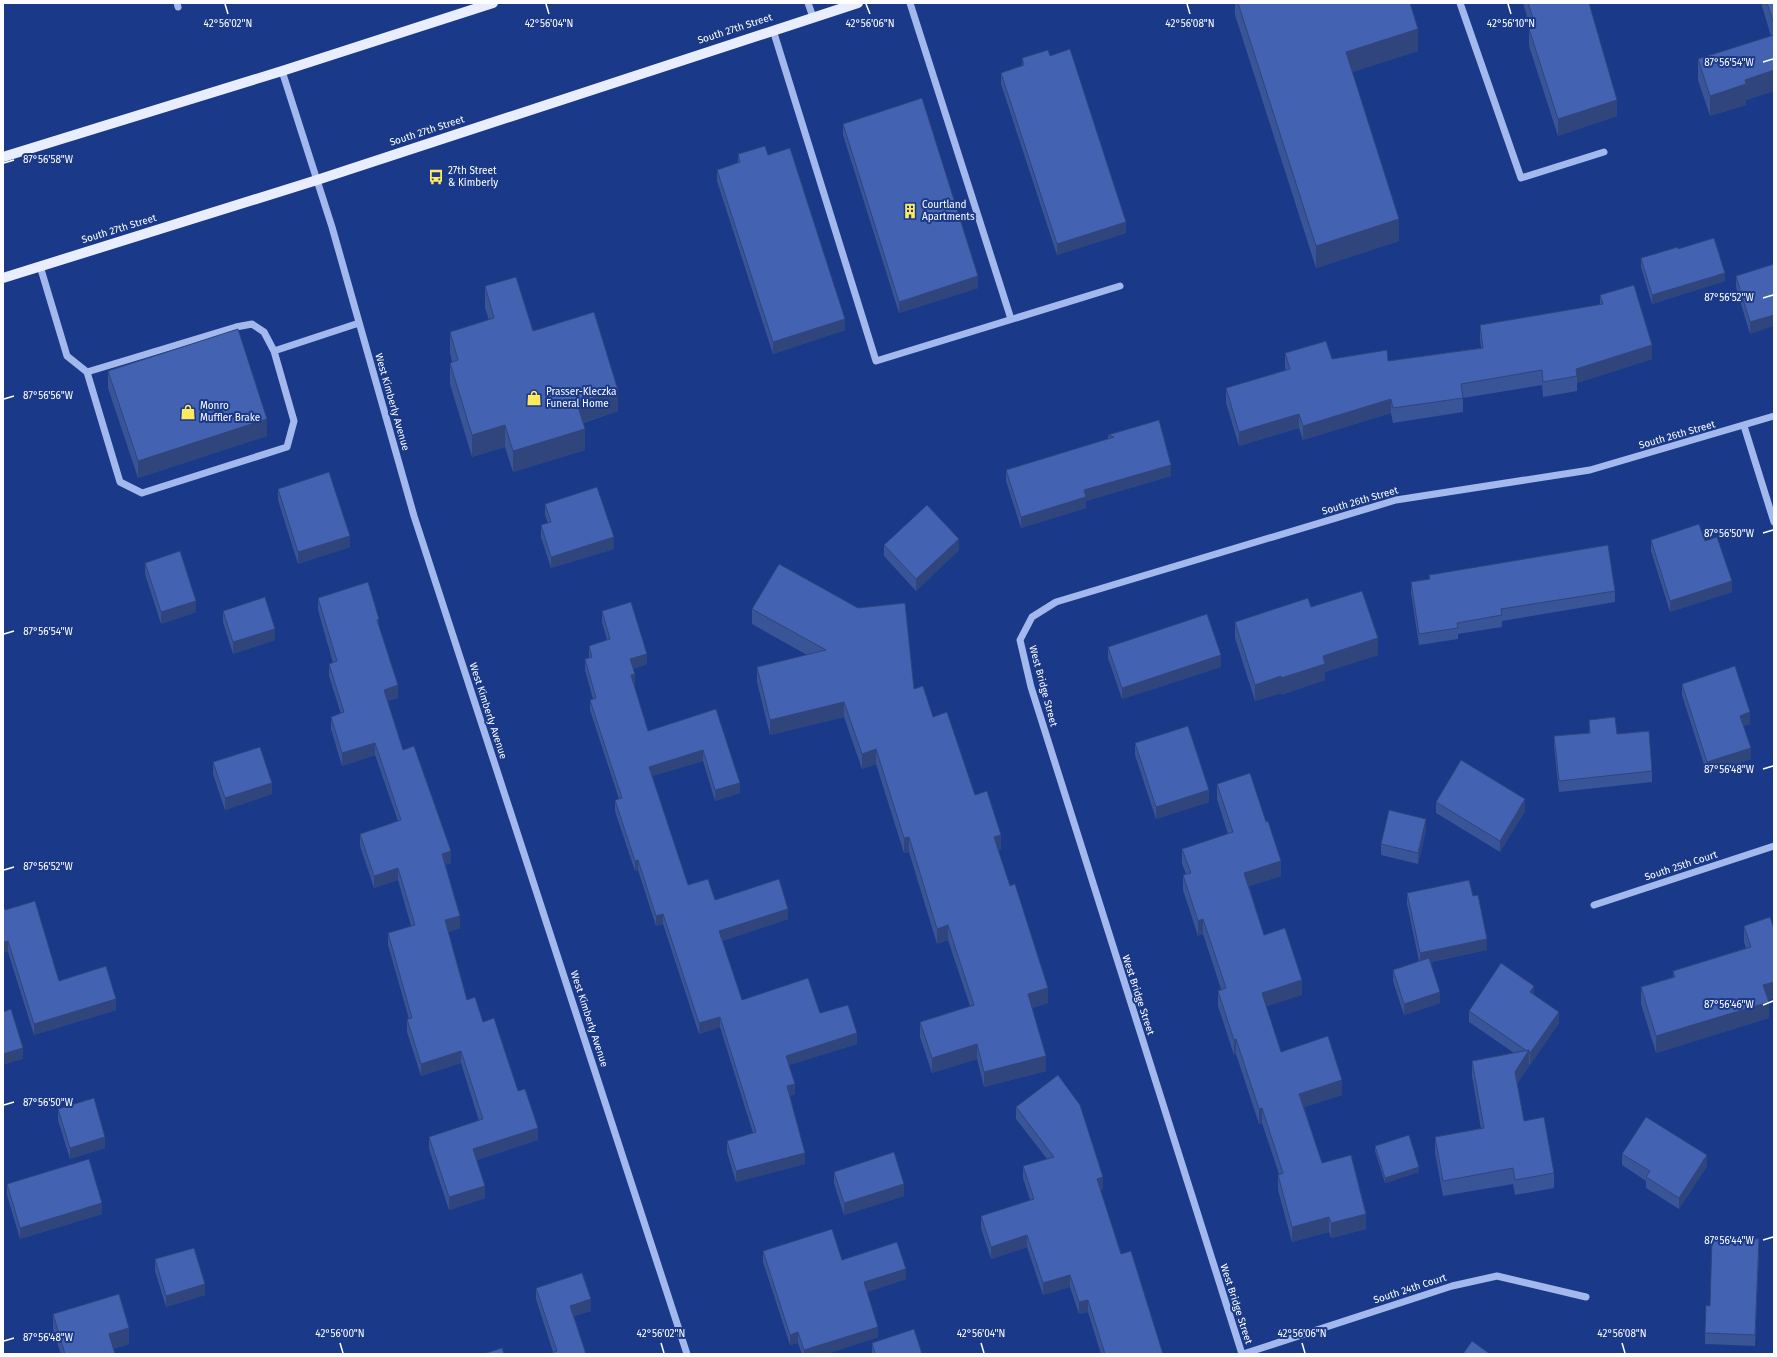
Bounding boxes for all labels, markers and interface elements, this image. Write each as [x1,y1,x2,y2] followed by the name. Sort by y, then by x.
[696,11,774,47] street label: South 27th Street
[204,18,252,30] text: 42°56'02"N
[525,18,573,30] text: 42°56'04"N
[845,18,895,30] text: 42°56'06"N
[1165,18,1215,30] text: 42°56'08"N
[1487,18,1535,30] text: 42°56'10"N
[1704,57,1755,69] text: 87°56'54"W
[388,113,466,149] street label: South 27th Street
[23,154,74,166] text: 87°56'58"W
[448,165,498,189] place label: 27th Street & Kimberly
[427,168,445,186] bus stop icon: 27th Street & Kimberly
[922,199,975,223] place label: Courtland Apartments
[901,202,919,220] building icon: Courtland Apartments
[80,212,158,246] street label: South 27th Street
[1704,292,1755,304] text: 87°56'52"W
[372,352,412,452] street label: West Kimberly Avenue
[546,386,617,410] place label: Prasser-Kleczka Funeral Home
[525,389,543,407] shop icon: Prasser-Kleczka Funeral Home
[23,390,74,402] text: 87°56'56"W
[200,400,260,424] place label: Monro Muffler Brake
[179,403,197,421] shop icon: Monro Muffler Brake
[1637,418,1717,452] street label: South 26th Street
[1320,484,1400,518] street label: South 26th Street
[1704,528,1755,540] text: 87°56'50"W
[23,626,74,638] text: 87°56'54"W
[1026,644,1060,728] street label: West Bridge Street
[467,661,509,761] street label: West Kimberly Avenue
[1704,764,1755,776] text: 87°56'48"W
[1643,848,1719,883] street label: South 25th Court
[23,861,74,873] text: 87°56'52"W
[1119,953,1157,1037] street label: West Bridge Street
[568,969,610,1069] street label: West Kimberly Avenue
[1704,999,1755,1011] text: 87°56'46"W
[23,1097,74,1109] text: 87°56'50"W
[1704,1235,1754,1247] text: 87°56'44"W
[1217,1262,1255,1346] street label: West Bridge Street
[1372,1271,1448,1306] street label: South 24th Court
[315,1328,365,1340] text: 42°56'00"N
[637,1328,685,1340] text: 42°56'02"N
[957,1328,1005,1340] text: 42°56'04"N
[1277,1328,1327,1340] text: 42°56'06"N
[1597,1328,1647,1340] text: 42°56'08"N
[23,1332,74,1344] text: 87°56'48"W

